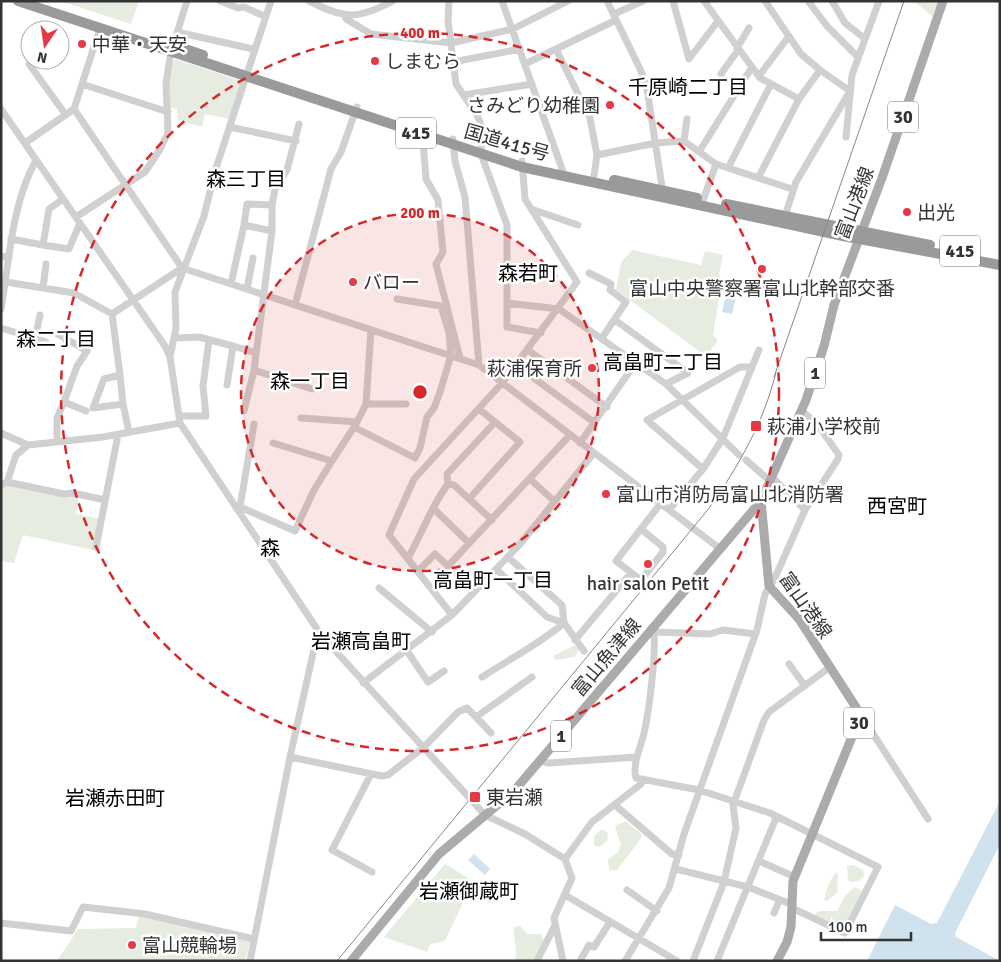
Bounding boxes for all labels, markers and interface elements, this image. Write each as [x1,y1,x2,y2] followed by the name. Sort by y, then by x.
[20,20,70,70] north arrow
[400,24,440,42] text: 400 m
[92,33,187,57] place label: 中華・天安
[76,38,88,50] marker: 中華・天安
[36,48,49,67] text: N
[385,50,461,74] place label: しまむら
[369,55,381,67] marker: しまむら
[628,75,748,100] district label: 千原崎二丁目
[467,94,600,118] place label: さみどり幼稚園
[604,99,616,111] marker: さみどり幼稚園
[888,101,918,132] road number: 30
[396,118,436,148] road number: 415
[461,119,552,167] street label: 国道415号
[830,164,880,243] street label: 富山港線
[206,167,286,192] district label: 森三丁目
[917,201,955,225] place label: 出光
[400,204,440,222] text: 200 m
[901,206,913,218] marker: 出光
[940,236,980,266] road number: 415
[498,261,558,286] district label: 森若町
[756,263,768,275] marker: 富山中央警察署富山北幹部交番
[363,271,420,295] place label: バロー
[347,276,359,288] marker: バロー
[629,277,895,301] place label: 富山中央警察署富山北幹部交番
[16,327,96,352] district label: 森二丁目
[603,350,723,375] district label: 高畠町二丁目
[487,357,582,381] place label: 萩浦保育所
[805,358,825,388] road number: 1
[586,362,598,374] marker: 萩浦保育所
[270,369,350,394] district label: 森一丁目
[411,383,429,401] centre of rings
[767,415,881,439] place label: 萩浦小学校前
[749,419,763,433] marker: 萩浦小学校前
[616,483,844,507] place label: 富山市消防局富山北消防署
[600,488,612,500] marker: 富山市消防局富山北消防署
[867,494,927,519] district label: 西宮町
[260,536,280,561] district label: 森
[642,558,654,570] marker: hair salon Petit
[433,568,553,593] district label: 高畠町一丁目
[774,568,837,644] street label: 富山港線
[587,572,710,596] place label: hair salon Petit
[567,614,646,702] street label: 富山魚津線
[311,629,411,654] district label: 岩瀬高畠町
[844,708,874,738] road number: 30
[551,720,571,751] road number: 1
[65,786,165,811] district label: 岩瀬赤田町
[486,786,543,810] place label: 東岩瀬
[468,790,482,804] marker: 東岩瀬
[419,879,519,904] district label: 岩瀬御蔵町
[821,910,911,942] scale bar
[828,918,868,936] text: 100 m
[142,934,237,958] place label: 富山競輪場
[126,939,138,951] marker: 富山競輪場

